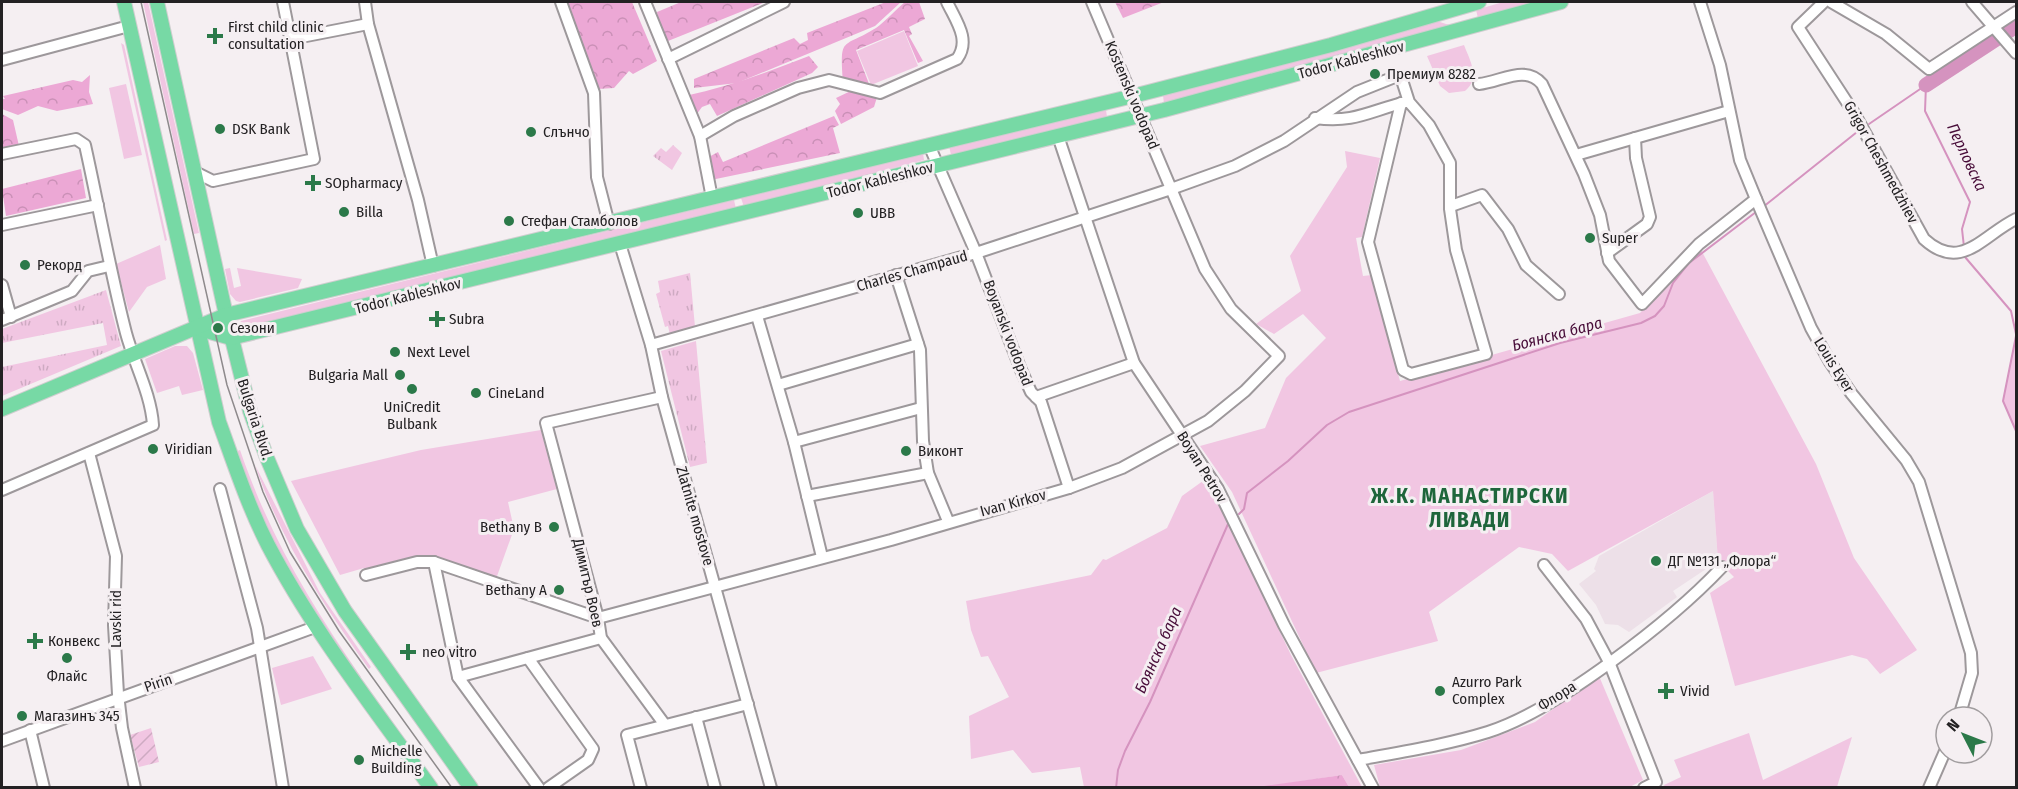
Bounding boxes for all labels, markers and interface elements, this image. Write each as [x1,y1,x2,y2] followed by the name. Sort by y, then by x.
[228,18,324,53] place label: First child clinic consultation
[206,27,224,45] marker: First child clinic consultation
[1296,37,1406,83] street label: Todor Kableshkov
[1101,38,1163,152] street label: Kostenski vodopad
[1387,65,1476,83] place label: Премиум 8282
[1368,67,1382,81] marker: Премиум 8282
[1840,98,1922,226] street label: Grigor Cheshmedzhiev
[232,120,290,138] place label: DSK Bank
[1943,120,1991,194] water label: Перловска
[213,122,227,136] marker: DSK Bank
[543,123,590,141] place label: Слънчо
[524,125,538,139] marker: Слънчо
[825,158,935,202] street label: Todor Kableshkov
[325,174,403,192] place label: SOpharmacy
[306,176,320,190] marker: SOpharmacy
[356,203,383,221] place label: Billa
[870,204,895,222] place label: UBB
[337,205,351,219] marker: Billa
[851,206,865,220] marker: UBB
[521,212,638,230] place label: Стефан Стамболов
[502,214,516,228] marker: Стефан Стамболов
[1602,229,1639,247] place label: Super
[1583,231,1597,245] marker: Super
[854,247,970,295] street label: Charles Champaud
[37,256,82,274] place label: Рекорд
[18,258,32,272] marker: Рекорд
[353,274,463,318] street label: Todor Kableshkov
[980,277,1036,389] street label: Boyanski vodopad
[449,310,484,328] place label: Subra
[430,312,444,326] marker: Subra
[1510,313,1604,355] water label: Боянска бара
[230,319,275,337] place label: Сезони
[211,321,225,335] marker: Сезони
[1810,334,1858,397] street label: Louis Eyer
[407,343,470,361] place label: Next Level
[388,345,402,359] marker: Next Level
[308,366,388,384] place label: Bulgaria Mall
[393,368,407,382] marker: Bulgaria Mall
[233,376,277,462] street label: Bulgaria Blvd.
[405,382,419,396] marker: UniCredit Bulbank
[488,384,545,402] place label: CineLand
[469,386,483,400] marker: CineLand
[384,398,441,433] place label: UniCredit Bulbank
[1173,428,1231,506] street label: Boyan Petrov
[165,440,213,458] place label: Viridian
[146,442,160,456] marker: Viridian
[918,442,964,460] place label: Виконт
[899,444,913,458] marker: Виконт
[672,464,718,568] street label: Zlatnite mostove
[1370,483,1569,533] district label: Ж.К. МАНАСТИРСКИ ЛИВАДИ
[978,485,1048,520] street label: Ivan Kirkov
[480,518,542,536] place label: Bethany B
[547,520,561,534] marker: Bethany B
[569,536,607,629] street label: Димитър Воев
[1667,552,1777,570] place label: ДГ №131 „Флора“
[1649,554,1663,568] marker: ДГ №131 „Флора“
[485,581,547,599] place label: Bethany A
[552,583,566,597] marker: Bethany A
[107,590,125,648] street label: Lavski rid
[1130,604,1186,696] water label: Боянска бара
[26,632,44,650] marker: Конвекс
[48,632,100,650] place label: Конвекс
[399,643,417,661] marker: neo vitro
[422,643,477,661] place label: neo vitro
[60,651,74,665] marker: Флайс
[47,667,88,685] place label: Флайс
[142,670,174,696] street label: Pirin
[1452,673,1522,708] place label: Azurro Park Complex
[1535,677,1579,715] street label: Флора
[1657,682,1675,700] marker: Vivid
[1680,682,1710,700] place label: Vivid
[1433,684,1447,698] marker: Azurro Park Complex
[1934,705,1994,765] north arrow
[34,707,120,725] place label: Магазинъ 345
[15,709,29,723] marker: Магазинъ 345
[1943,715,1963,735] text: N
[371,742,422,777] place label: Michelle Building
[352,753,366,767] marker: Michelle Building

